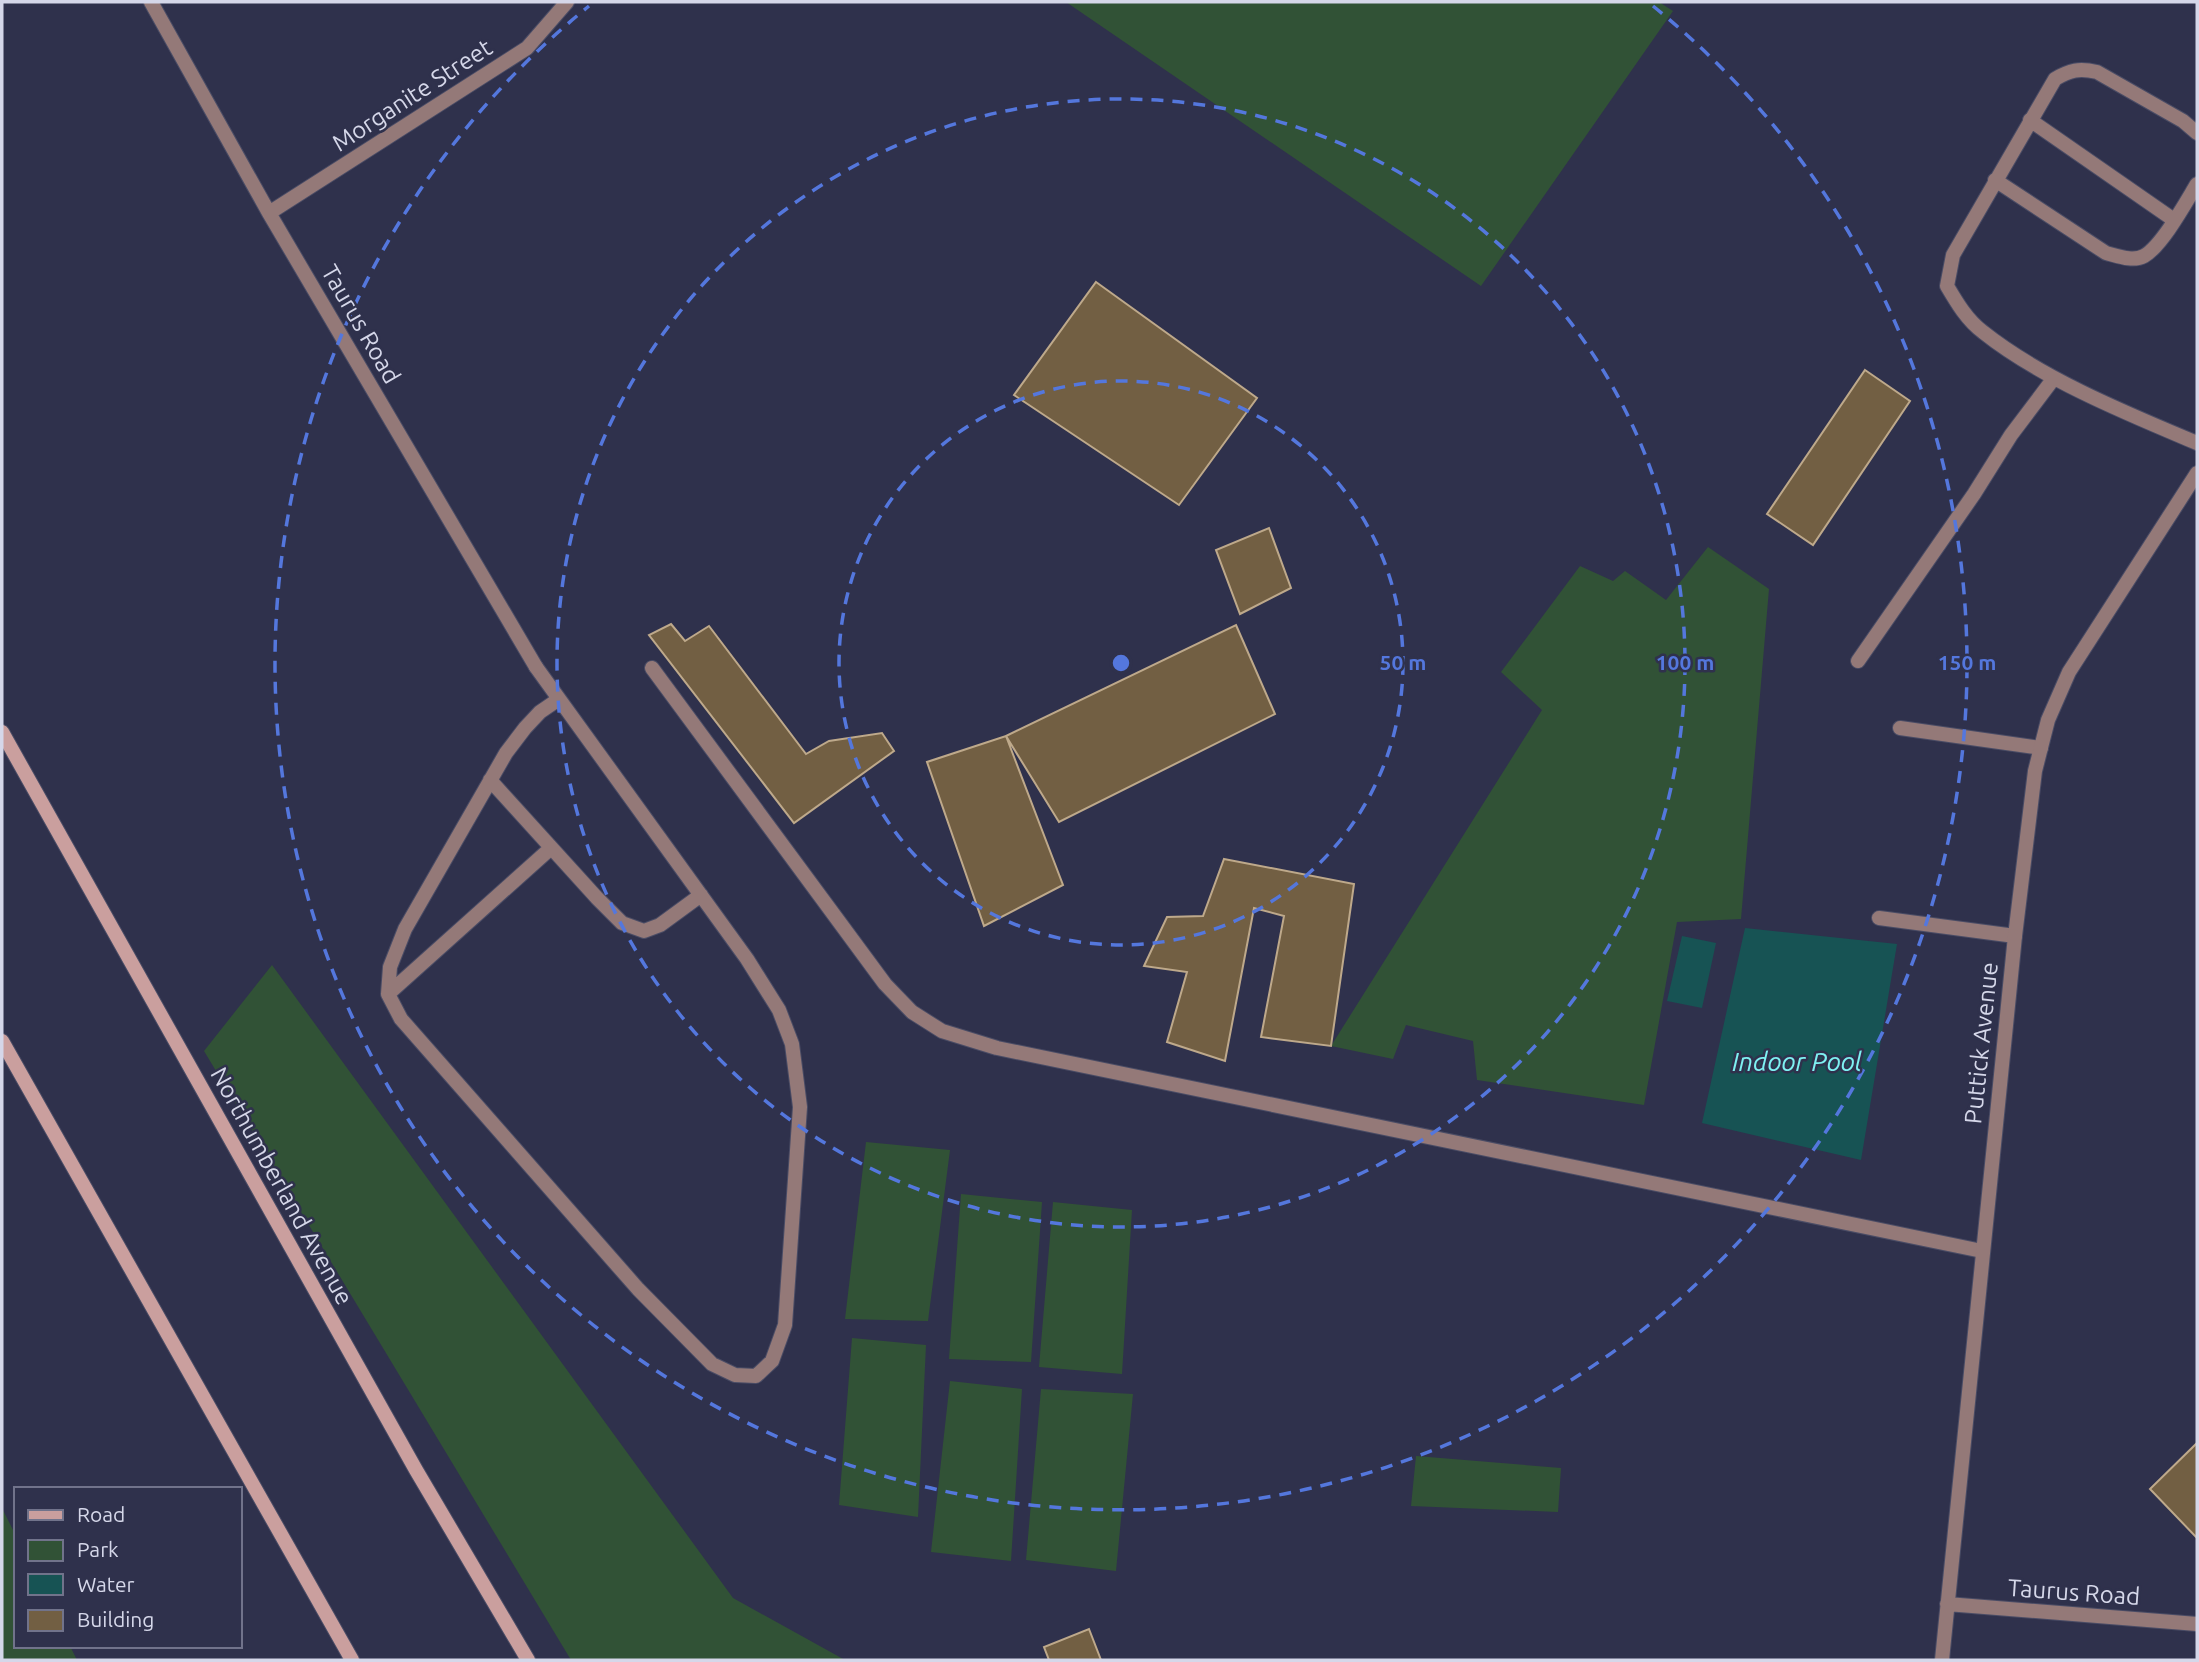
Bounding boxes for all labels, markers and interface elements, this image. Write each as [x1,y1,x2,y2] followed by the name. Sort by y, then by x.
[327,33,497,157] street label: Morganite Street
[316,260,406,388] street label: Taurus Road
[1380,650,1426,674] text: 50 m
[1656,650,1714,674] text: 100 m
[1938,650,1996,674] text: 150 m
[1109,651,1133,675] centre of rings
[1959,961,2003,1125] street label: Puttick Avenue
[1732,1047,1862,1076] water label: Indoor Pool
[205,1063,359,1309] street label: Northumberland Avenue
[14,1487,242,1648] legend
[77,1502,125,1526] text: Road
[77,1537,119,1561] text: Park
[77,1572,135,1596] text: Water
[2007,1574,2141,1610] street label: Taurus Road
[77,1607,154,1631] text: Building

